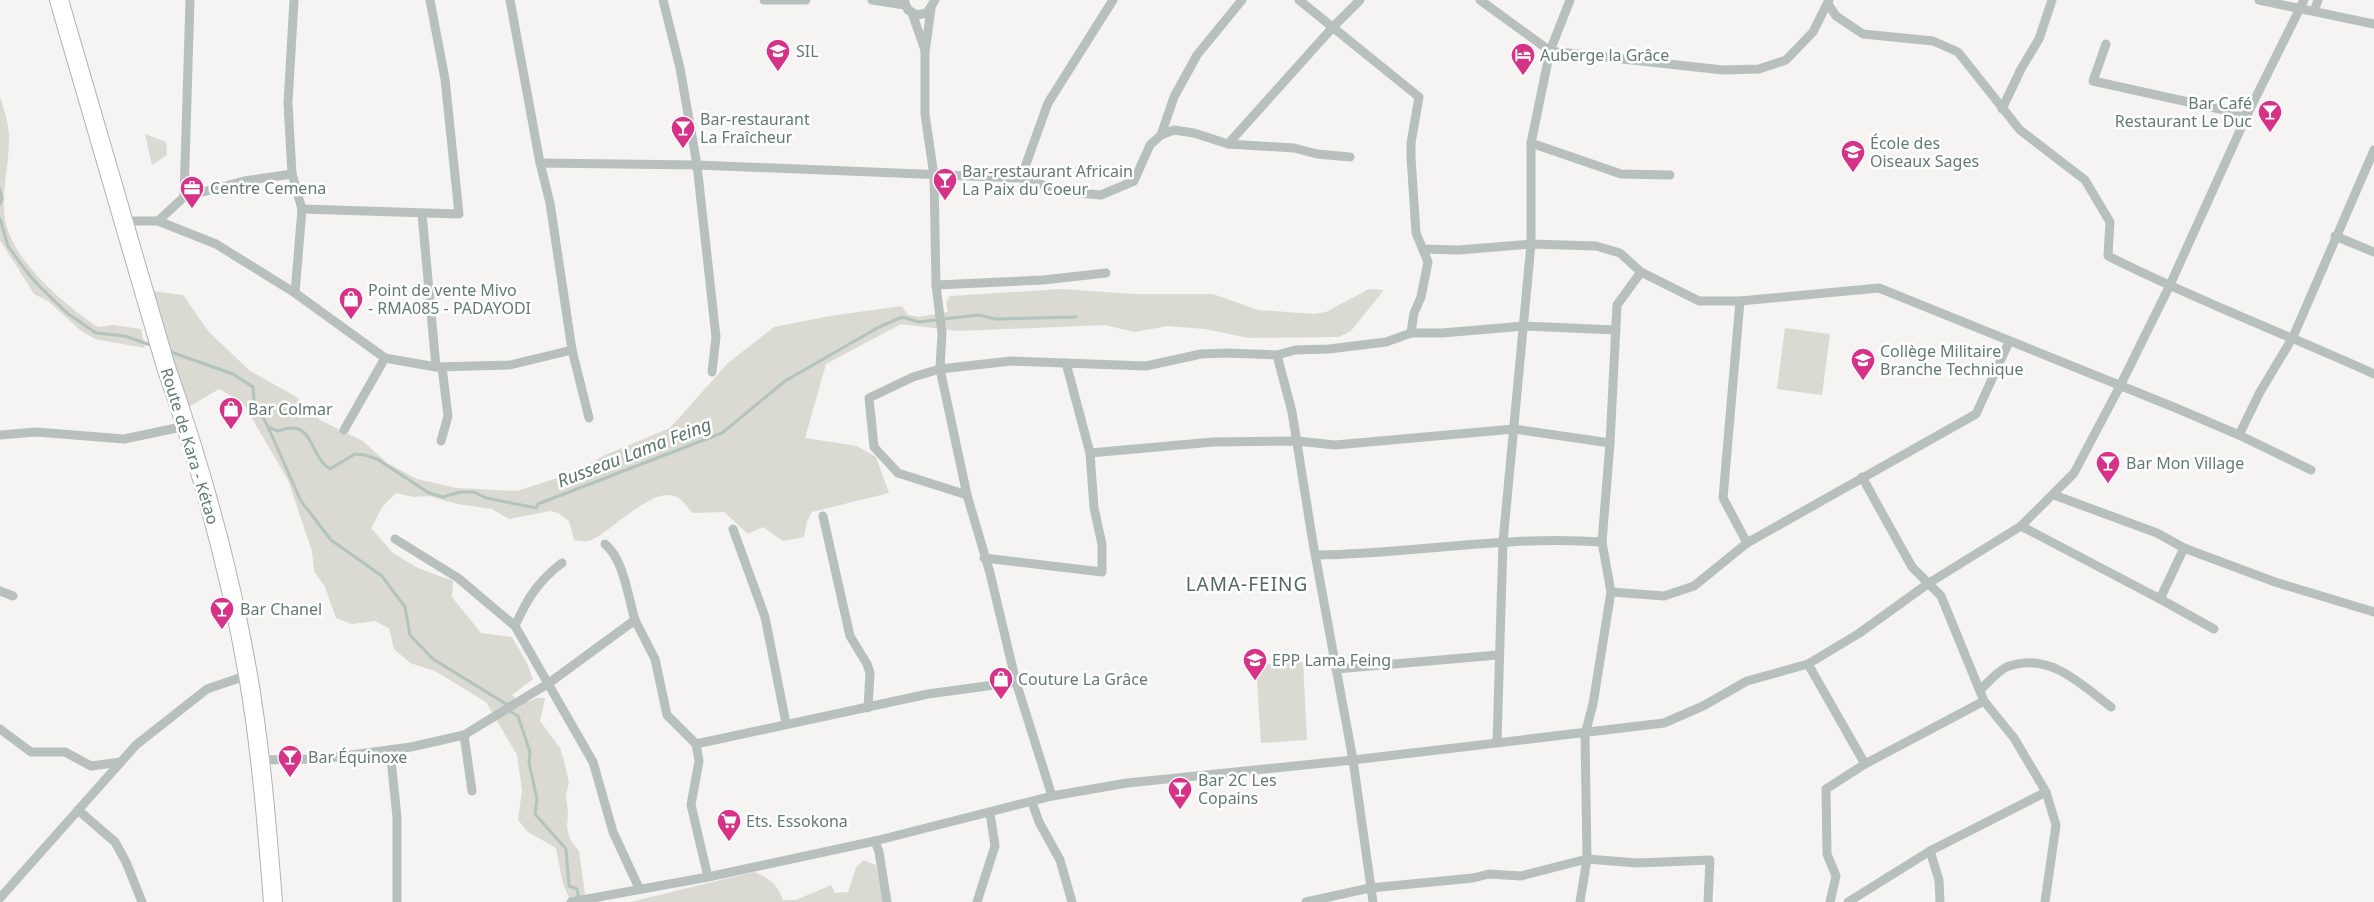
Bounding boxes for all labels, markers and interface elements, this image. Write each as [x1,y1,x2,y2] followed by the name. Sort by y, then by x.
[765,38,791,72] school or university icon: SIL
[796,40,819,62] place label: SIL
[1510,42,1536,76] hotel icon: Auberge la Grâce
[1540,44,1669,66] place label: Auberge la Grâce
[2115,92,2252,132] place label: Bar Café Restaurant Le Duc
[2257,99,2283,133] bar icon: Bar Café Restaurant Le Duc
[700,108,810,148] place label: Bar-restaurant La Fraîcheur
[670,115,696,149] bar icon: Bar-restaurant La Fraîcheur
[1870,132,1979,172] place label: École des Oiseaux Sages
[1840,139,1866,173] school or university icon: École des Oiseaux Sages
[962,160,1133,200] place label: Bar-restaurant Africain La Paix du Coeur
[932,167,958,201] bar icon: Bar-restaurant Africain La Paix du Coeur
[179,175,205,209] office icon: Centre Cemena
[210,177,326,199] place label: Centre Cemena
[368,279,531,319] place label: Point de vente Mivo - RMA085 - PADAYODI
[338,286,364,320] shop icon: Point de vente Mivo - RMA085 - PADAYODI
[1880,340,2023,380] place label: Collège Militaire Branche Technique
[1850,347,1876,381] school or university icon: Collège Militaire Branche Technique
[156,365,224,527] street label: Route de Kara - Kétao
[218,396,244,430] shop icon: Bar Colmar
[248,398,333,420] place label: Bar Colmar
[554,412,714,492] water label: Russeau Lama Feing
[2095,450,2121,484] bar icon: Bar Mon Village
[2126,452,2244,474] place label: Bar Mon Village
[1186,571,1308,597] district label: LAMA-FEING
[209,596,235,630] bar icon: Bar Chanel
[240,598,322,620] place label: Bar Chanel
[1242,647,1268,681] school or university icon: EPP Lama Feing
[1272,649,1391,671] place label: EPP Lama Feing
[988,666,1014,700] shop icon: Couture La Grâce
[1018,668,1148,690] place label: Couture La Grâce
[277,744,303,778] bar icon: Bar Équinoxe
[308,746,407,768] place label: Bar Équinoxe
[1198,769,1277,809] place label: Bar 2C Les Copains
[1167,776,1193,810] bar icon: Bar 2C Les Copains
[716,808,742,842] supermarket icon: Ets. Essokona
[746,810,848,832] place label: Ets. Essokona

